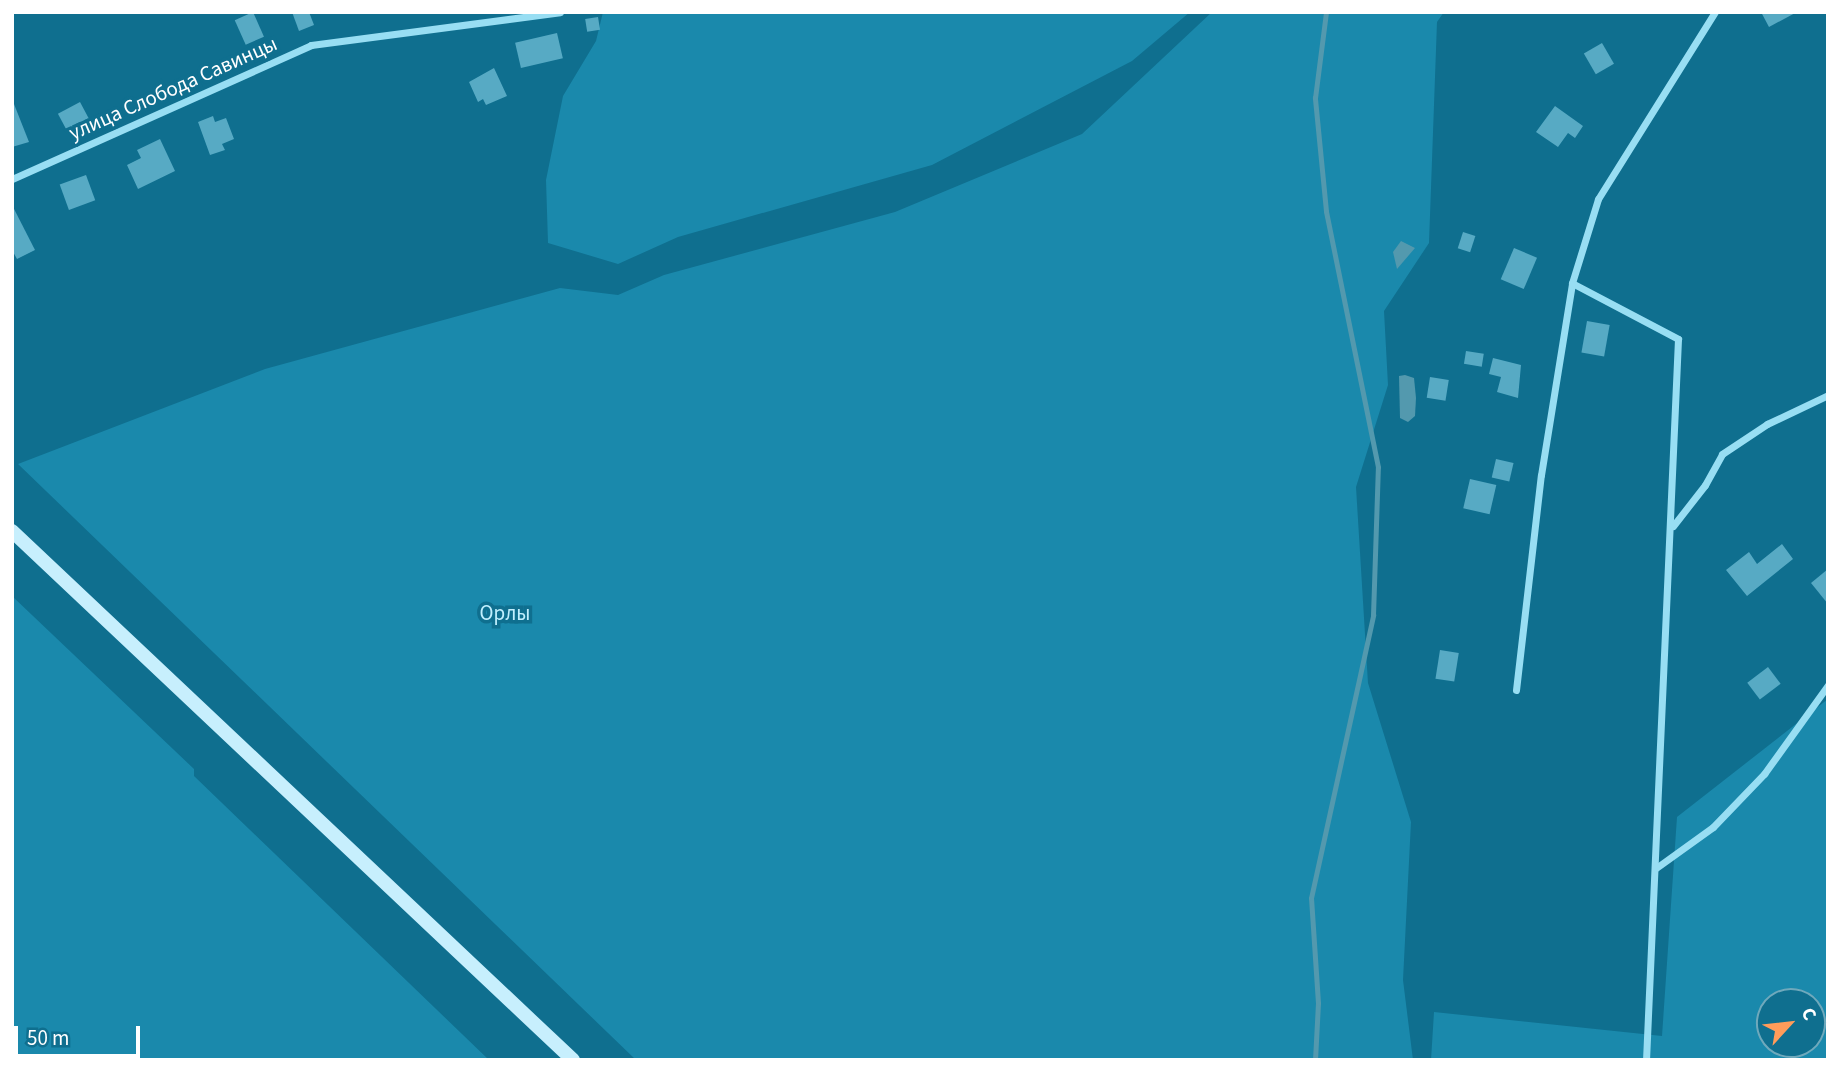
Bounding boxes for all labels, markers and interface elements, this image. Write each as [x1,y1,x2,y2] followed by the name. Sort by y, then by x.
[65,31,281,145] street label: улица Слобода Савинцы
[480,600,530,626] park label: Орлы
[1756,988,1826,1058] north arrow
[1794,1003,1823,1025] text: С
[18,1012,144,1056] scale bar
[27,1023,69,1053] text: 50 m

